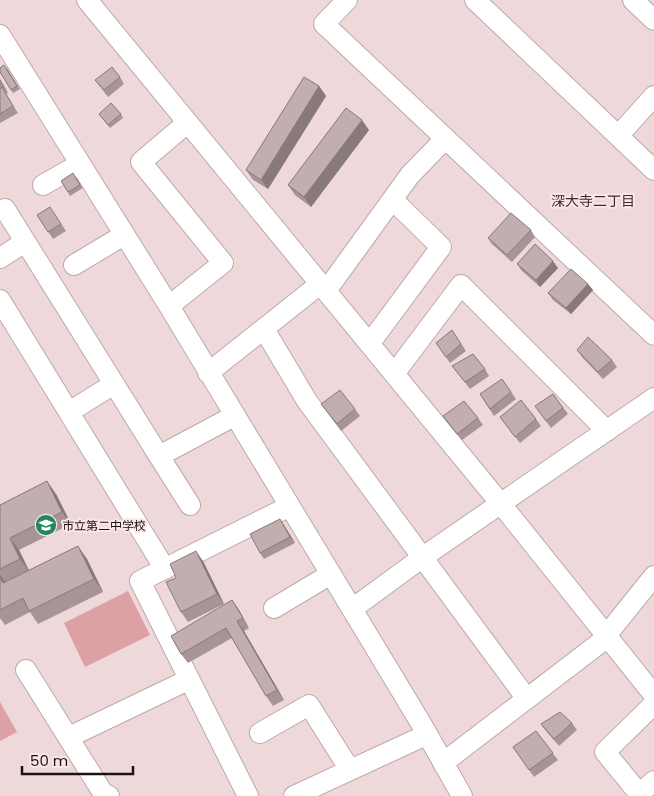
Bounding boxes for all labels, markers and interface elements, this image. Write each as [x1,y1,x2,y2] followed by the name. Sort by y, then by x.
[551,191,635,211] district label: 深大寺二丁目
[34,513,58,537] school or university icon: 市立第二中学校
[62,517,146,534] place label: 市立第二中学校
[22,744,134,776] scale bar
[30,750,68,771] text: 50 m

